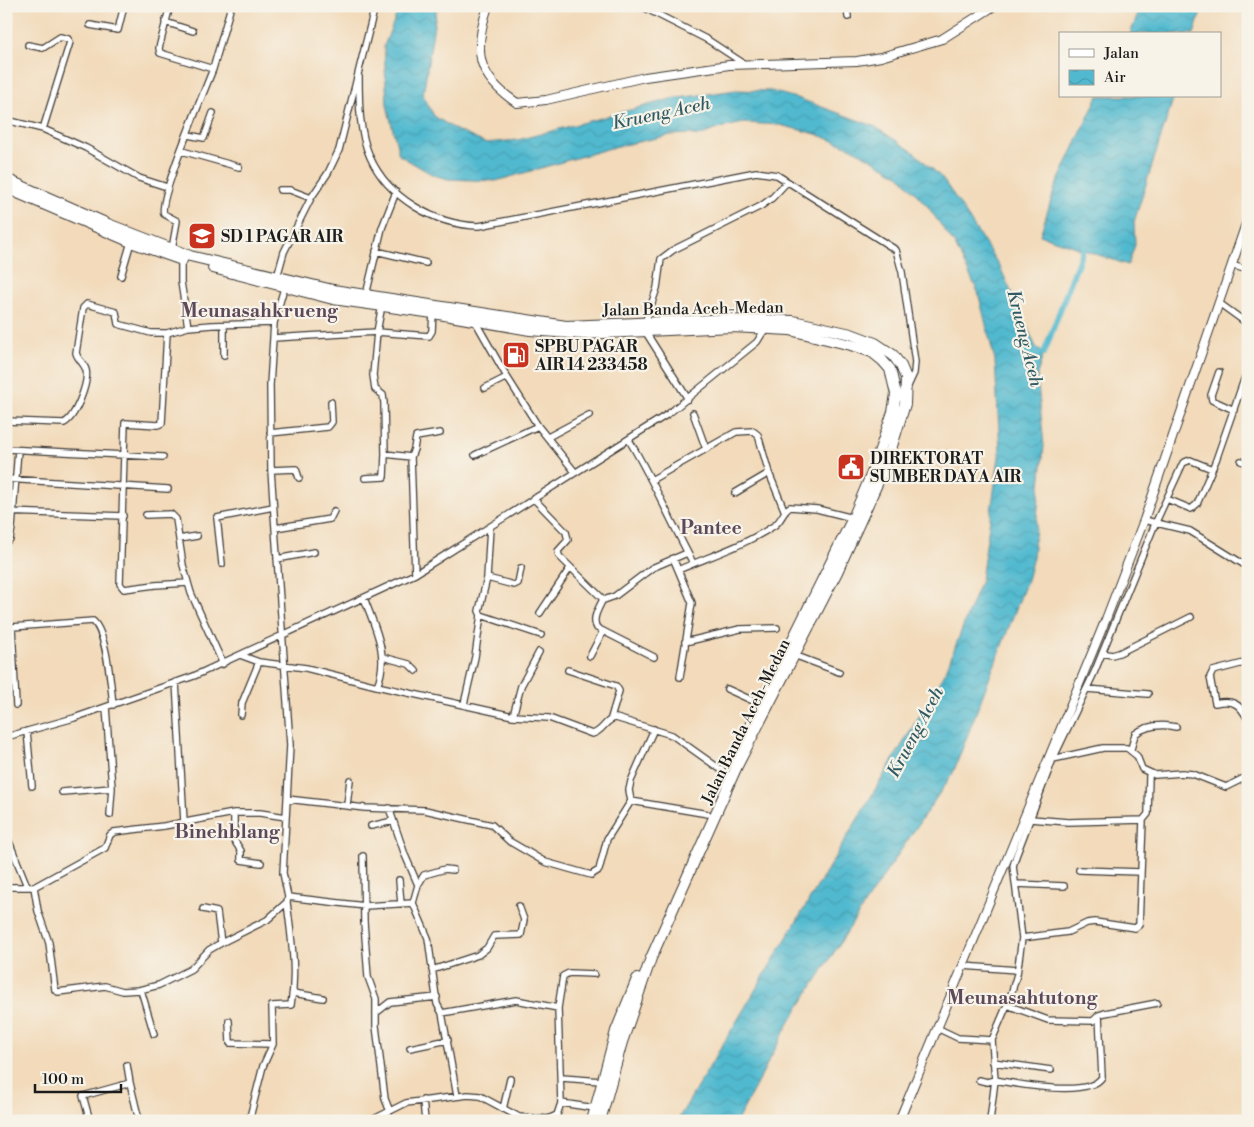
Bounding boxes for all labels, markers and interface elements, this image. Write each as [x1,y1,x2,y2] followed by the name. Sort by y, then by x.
[1059,32,1222,98] legend
[1103,44,1139,63] text: Jalan
[1103,68,1126,87] text: Air
[610,92,713,135] water label: Krueng Aceh
[187,221,217,251] school or university icon: SD 1 PAGAR AIR
[221,227,345,247] place label: SD 1 PAGAR AIR
[1001,287,1048,390] water label: Krueng Aceh
[601,297,784,321] street label: Jalan Banda Aceh-Medan
[180,299,339,323] district label: Meunasahkrueng
[534,337,648,375] place label: SPBU PAGAR AIR 14 233458
[501,340,531,370] fuel station icon: SPBU PAGAR AIR 14 233458
[870,449,1023,487] place label: DIREKTORAT SUMBER DAYA AIR
[836,452,866,482] public building icon: DIREKTORAT SUMBER DAYA AIR
[680,516,742,540] district label: Pantee
[697,635,795,808] street label: Jalan Banda Aceh-Medan
[882,682,949,782] water label: Krueng Aceh
[175,820,281,844] district label: Binehblang
[947,986,1098,1010] district label: Meunasahtutong
[35,1062,121,1094] scale bar
[42,1070,84,1089] text: 100 m

